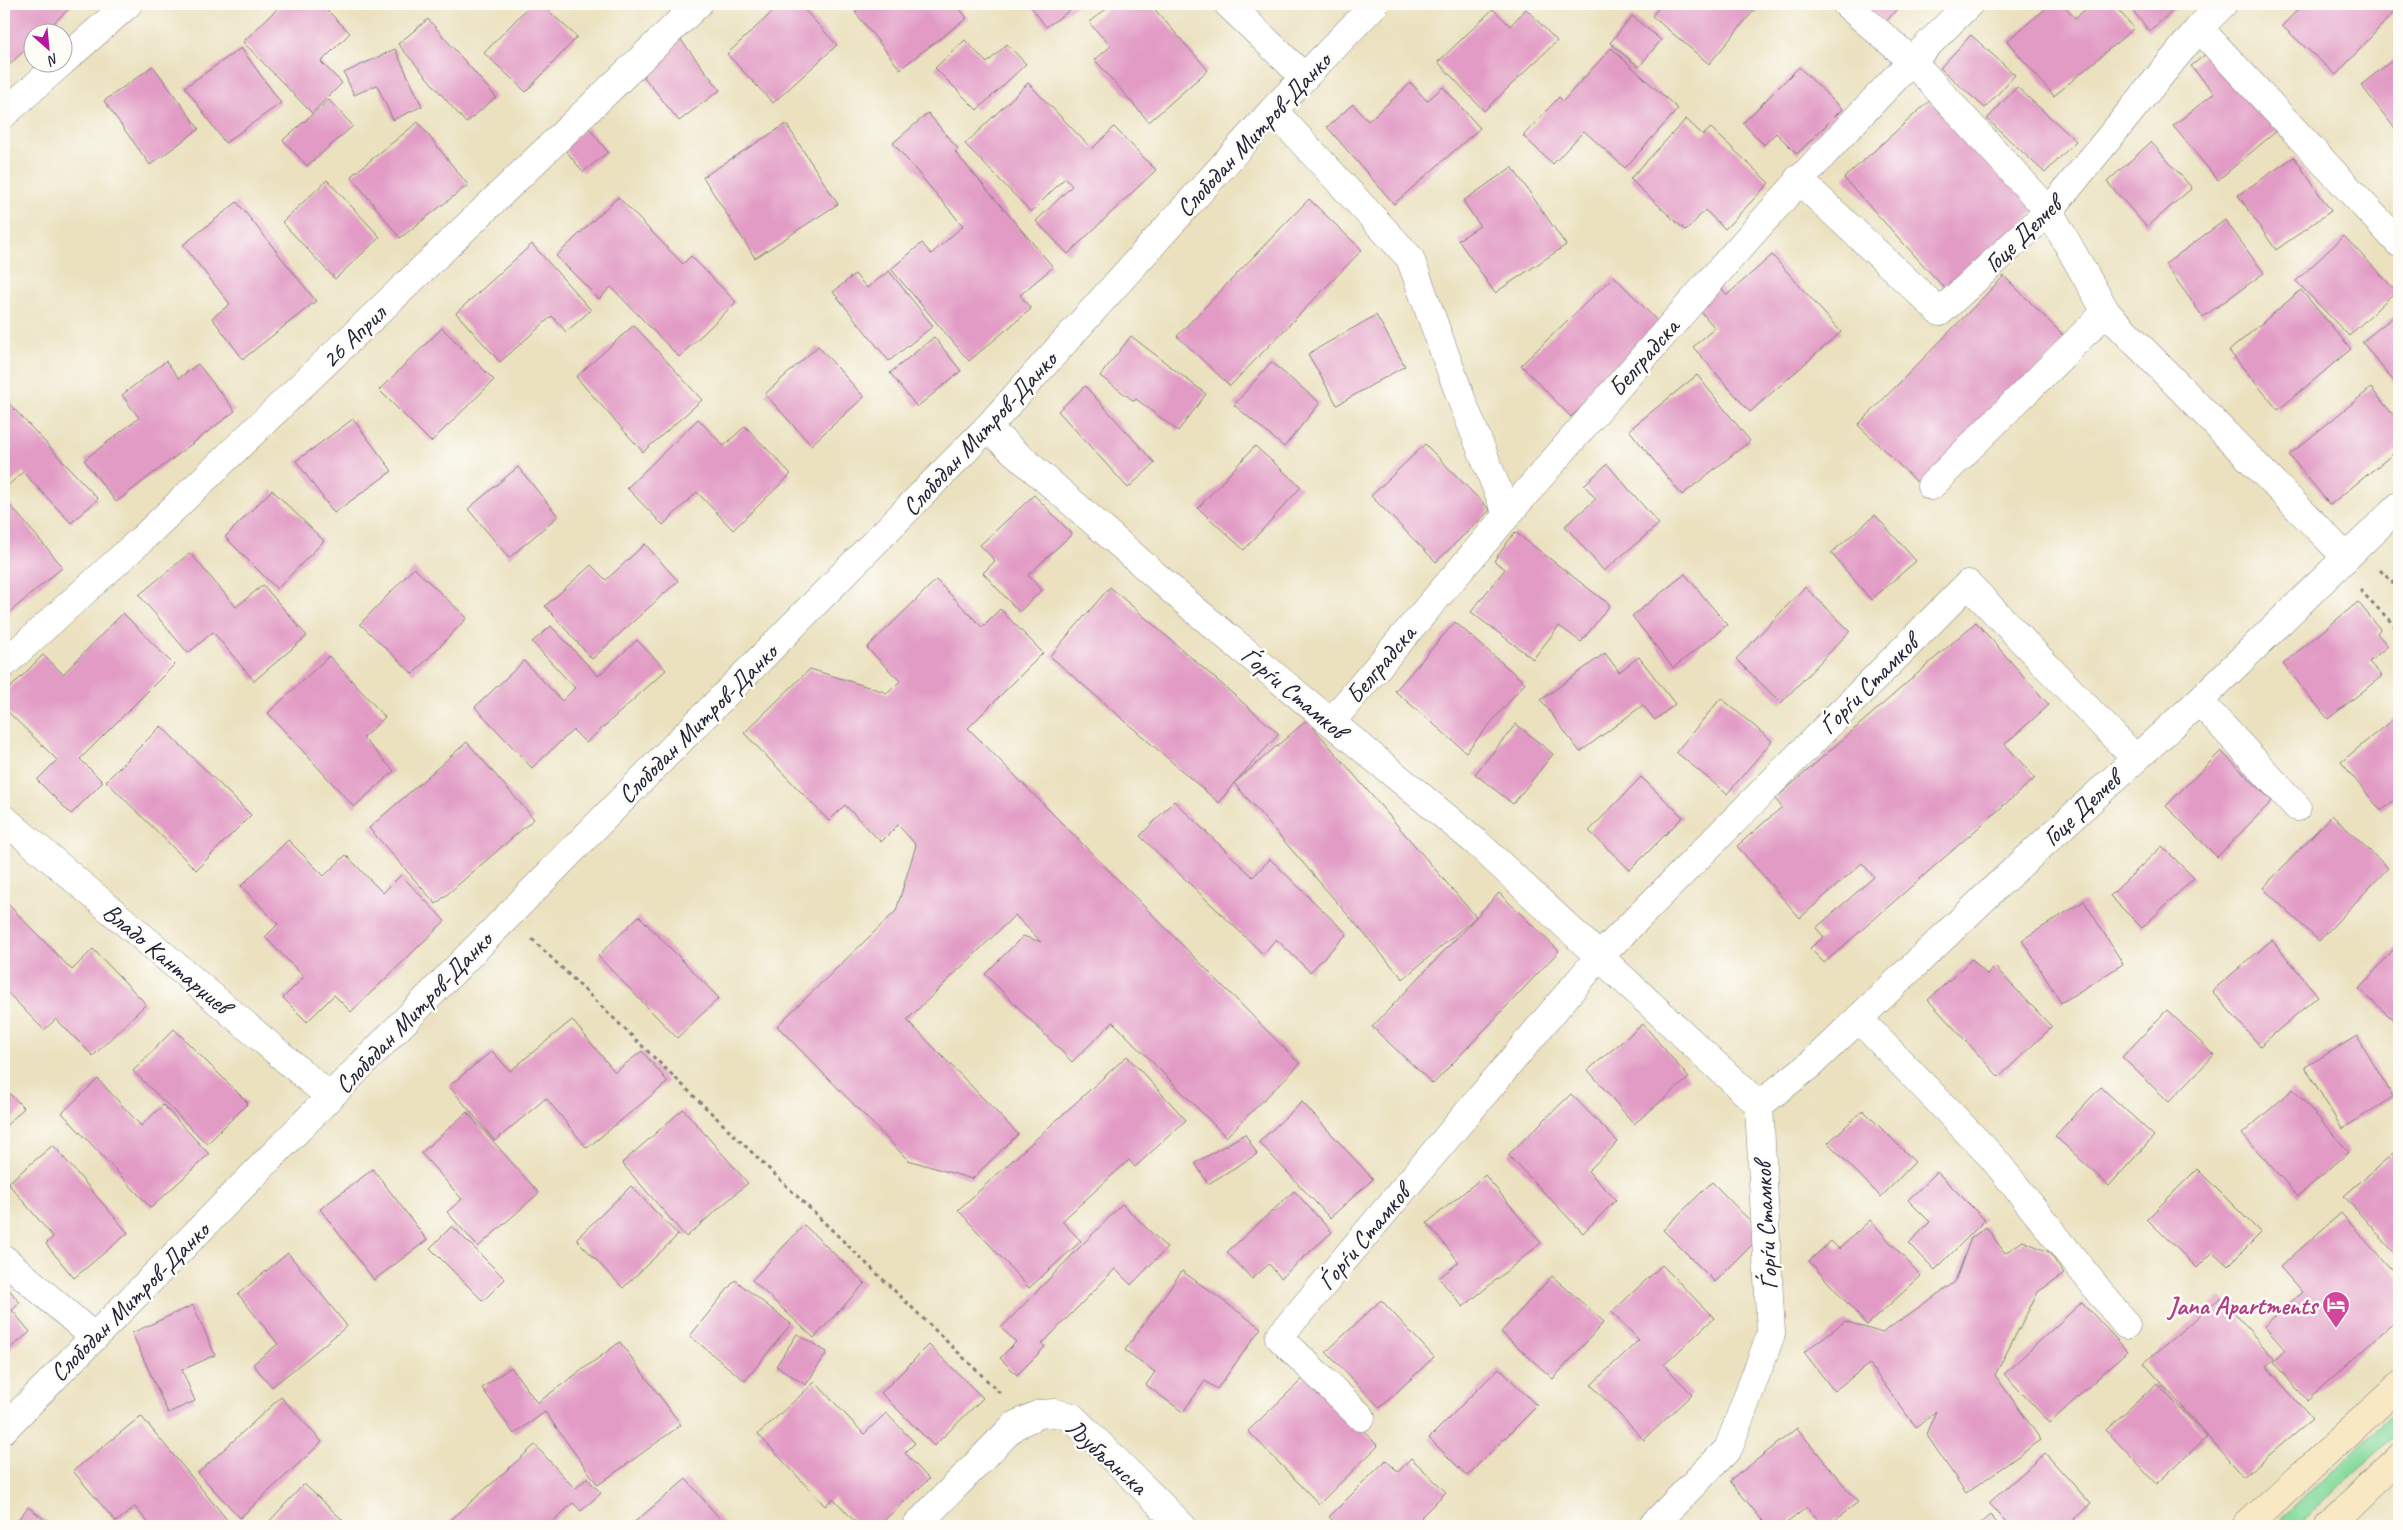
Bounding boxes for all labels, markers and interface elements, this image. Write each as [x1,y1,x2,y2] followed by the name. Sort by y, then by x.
[22,22,72,72] north arrow
[1169,43,1340,224] street label: Слободан Митров-Данко
[44,50,61,70] text: N
[1977,186,2073,279] street label: Гоце Делчев
[314,297,394,375] street label: 26 Април
[1601,310,1688,403] street label: Белградска
[895,342,1066,523] street label: Слободан Митров-Данко
[1339,617,1425,711] street label: Белградска
[1812,624,1930,741] street label: Ѓорѓи Стамков
[611,635,787,810] street label: Слободан Митров-Данко
[1234,640,1357,750] street label: Ѓорѓи Стамков
[2036,760,2132,853] street label: Гоце Делчев
[96,896,242,1025] street label: Владо Кантарџиев
[328,923,502,1101] street label: Слободан Митров-Данко
[1746,1155,1785,1290] street label: Ѓорѓи Стамков
[1311,1174,1421,1297] street label: Ѓорѓи Стамков
[43,1213,219,1388] street label: Слободан Митров-Данко
[2166,1290,2319,1322] place label: Jana Apartments
[2321,1290,2351,1329] hotel icon: Jana Apartments
[1059,1412,1155,1503] street label: Љубљанска

